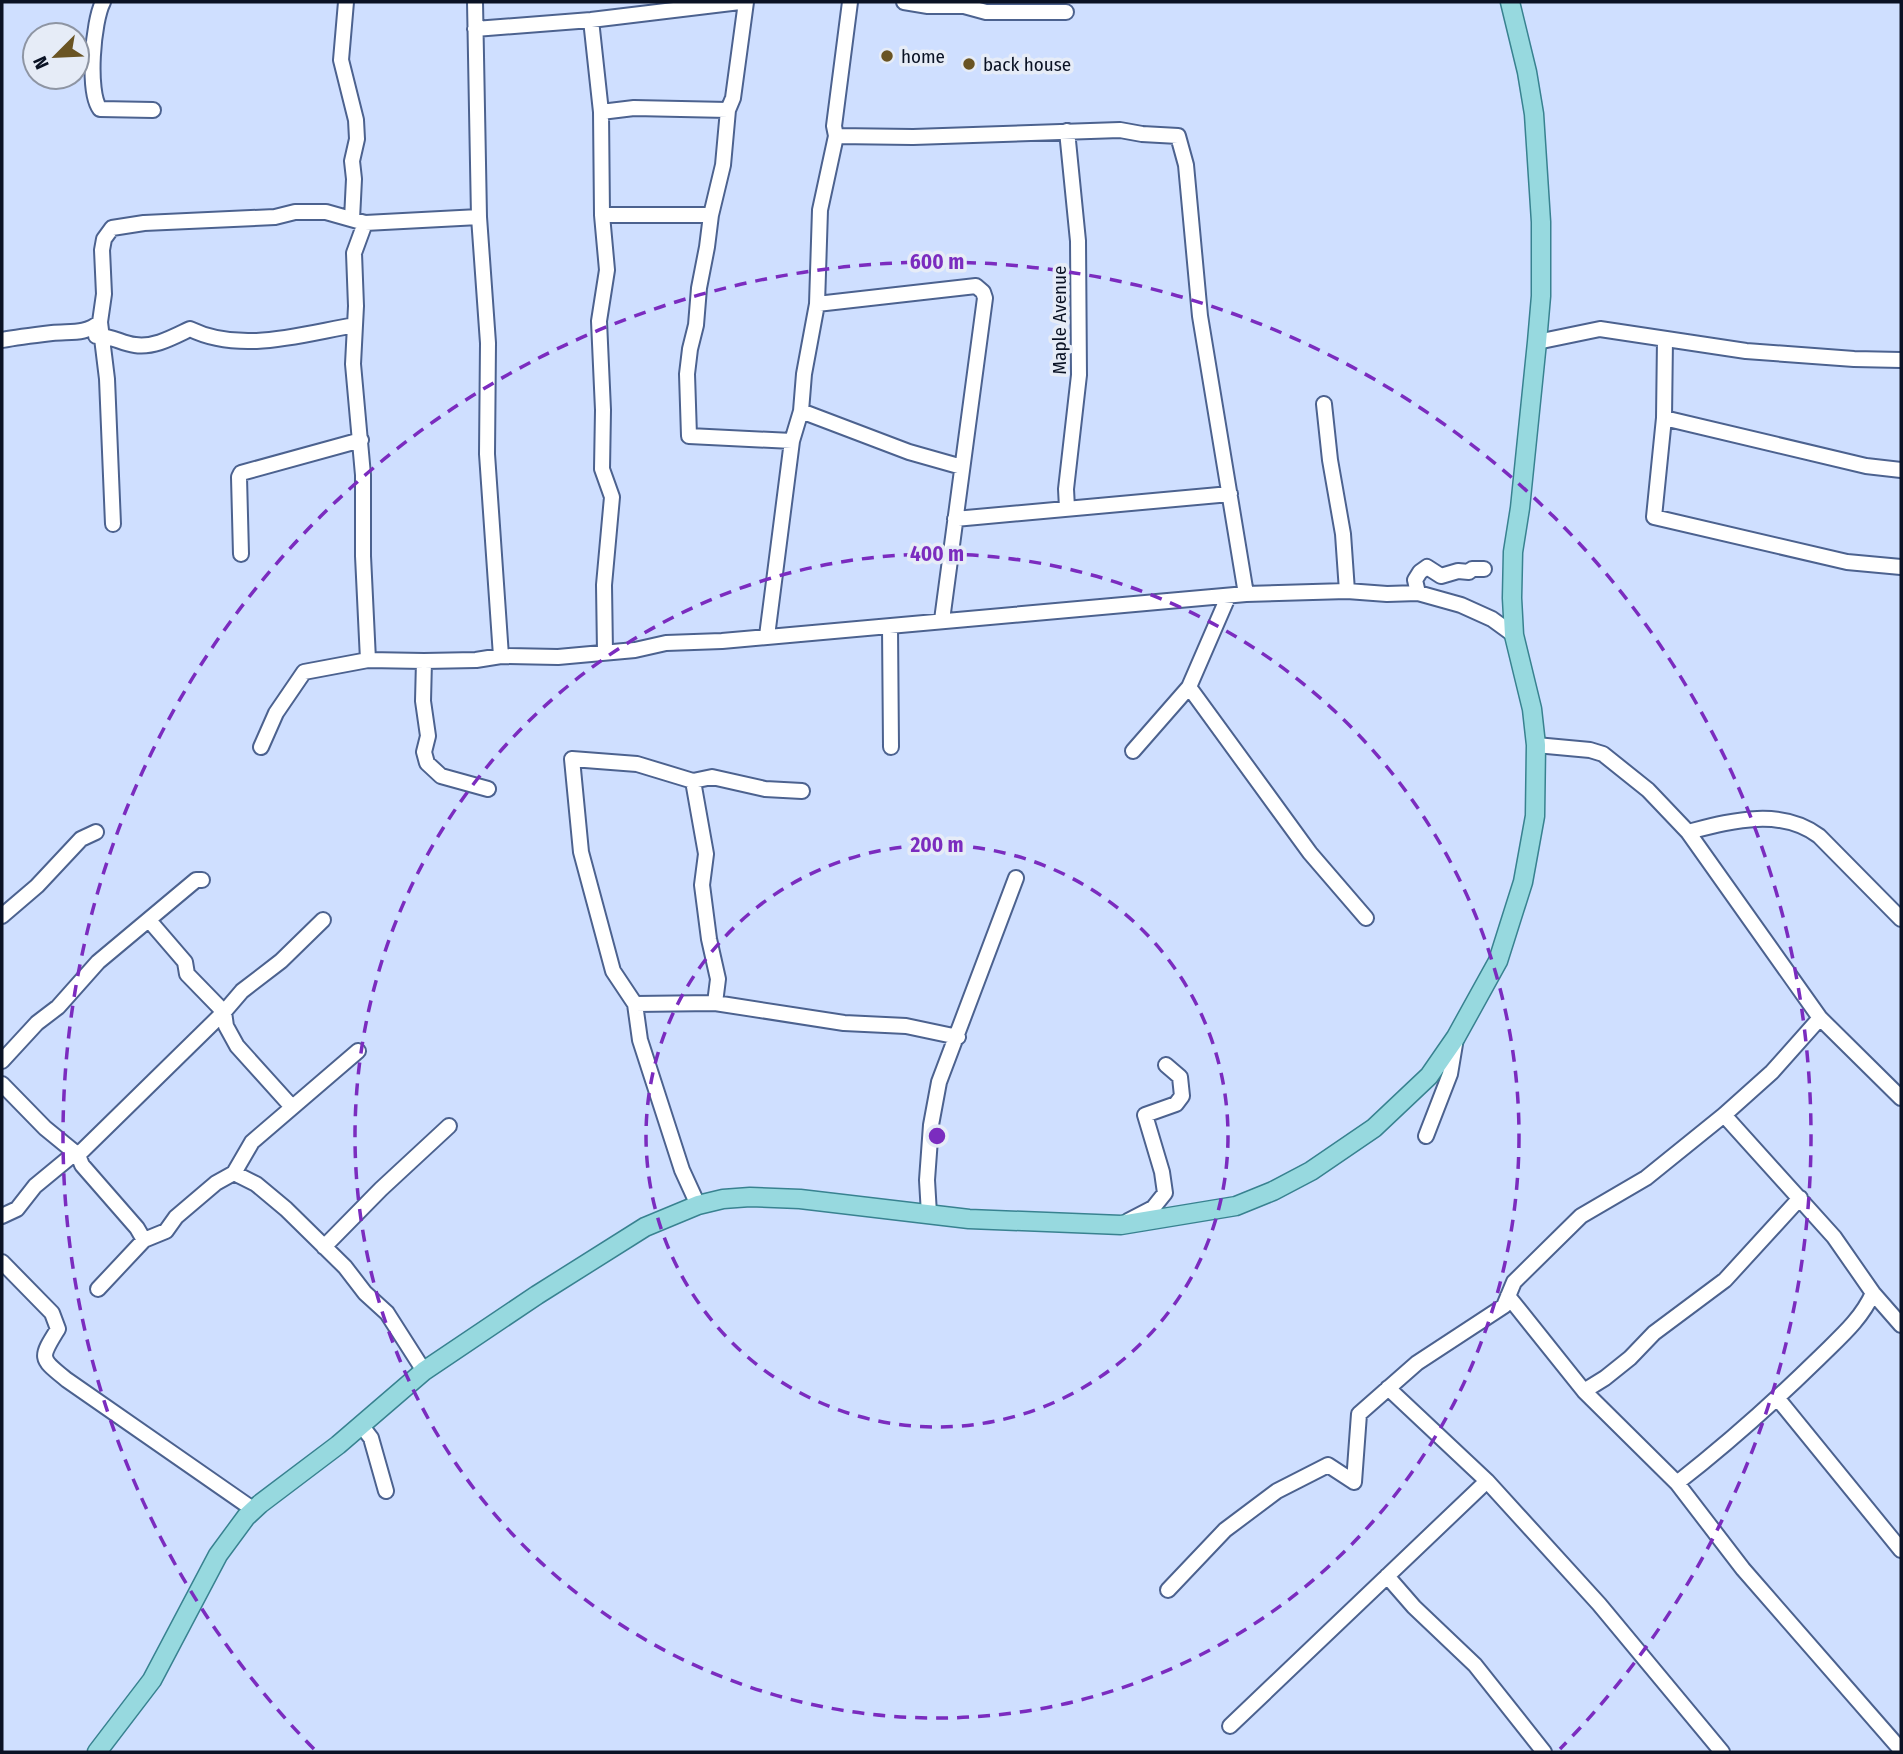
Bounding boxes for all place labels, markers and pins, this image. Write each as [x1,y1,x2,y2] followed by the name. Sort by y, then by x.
[901,45,945,68] place label: home
[879,48,895,64] marker: home
[983,53,1071,76] place label: back house
[961,56,977,72] marker: back house
[925,1124,949,1148] centre of rings

